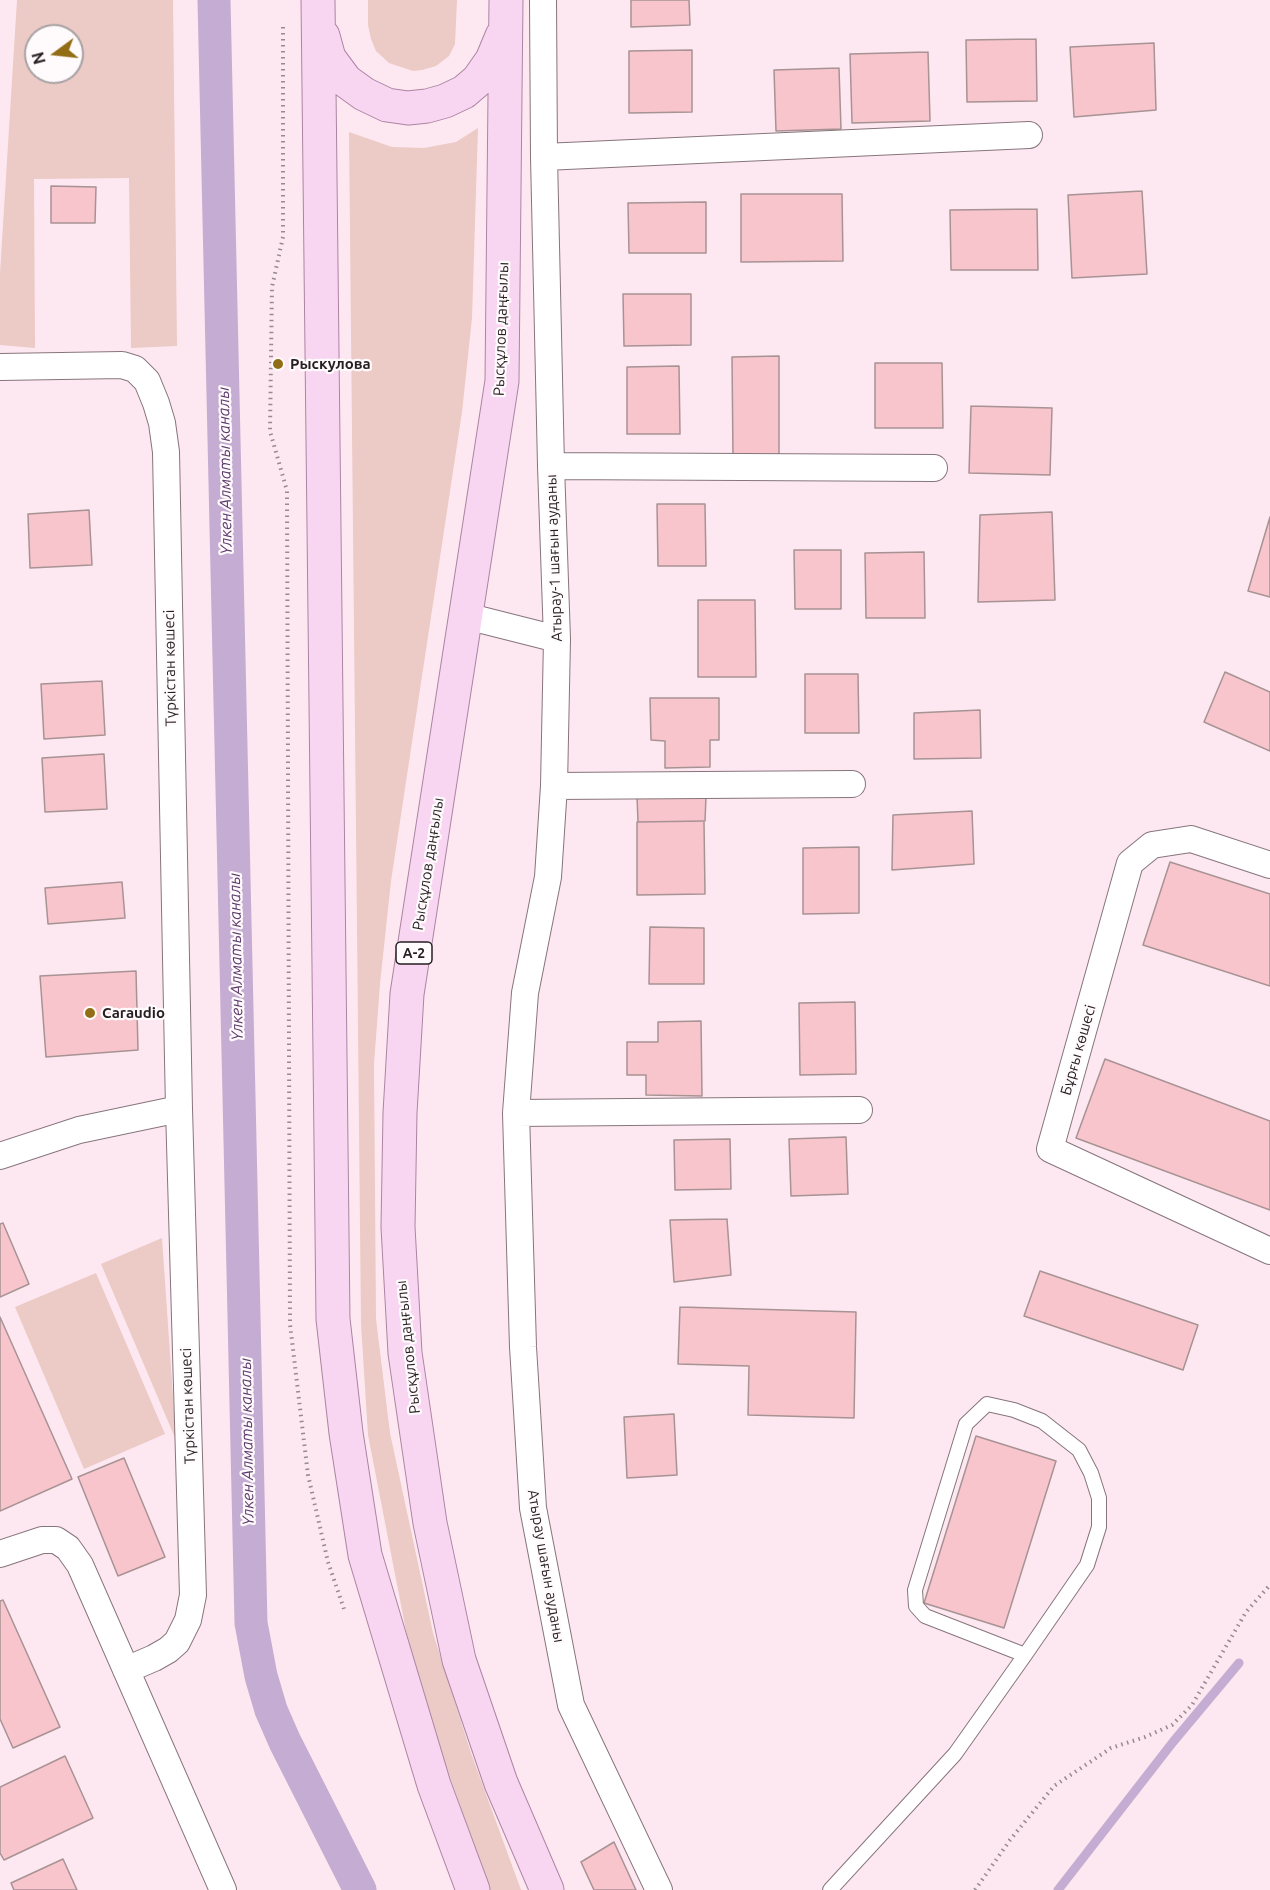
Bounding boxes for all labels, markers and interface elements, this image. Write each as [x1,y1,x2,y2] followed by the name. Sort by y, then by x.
[24,24,84,84] north arrow
[28,50,49,66] text: N
[490,262,512,396] street label: Рысқұлов даңғылы
[290,355,371,373] place label: Рыскулова
[271,357,285,371] marker: Рыскулова
[214,387,236,555] water label: Үлкен Алматы каналы
[542,474,566,642] street label: Атырау-1 шағын ауданы
[160,610,180,726] street label: Түркістан көшесі
[409,796,447,932] street label: Рысқұлов даңғылы
[225,873,247,1041] water label: Үлкен Алматы каналы
[396,942,432,964] road number: A-2
[1056,1003,1100,1097] street label: Бұрғы көшесі
[102,1004,165,1022] place label: Caraudio
[83,1006,97,1020] marker: Caraudio
[392,1279,424,1415] street label: Рысқұлов даңғылы
[177,1347,199,1465] street label: Түркістан көшесі
[236,1358,258,1526] water label: Үлкен Алматы каналы
[524,1488,568,1644] street label: Атырау шағын ауданы

